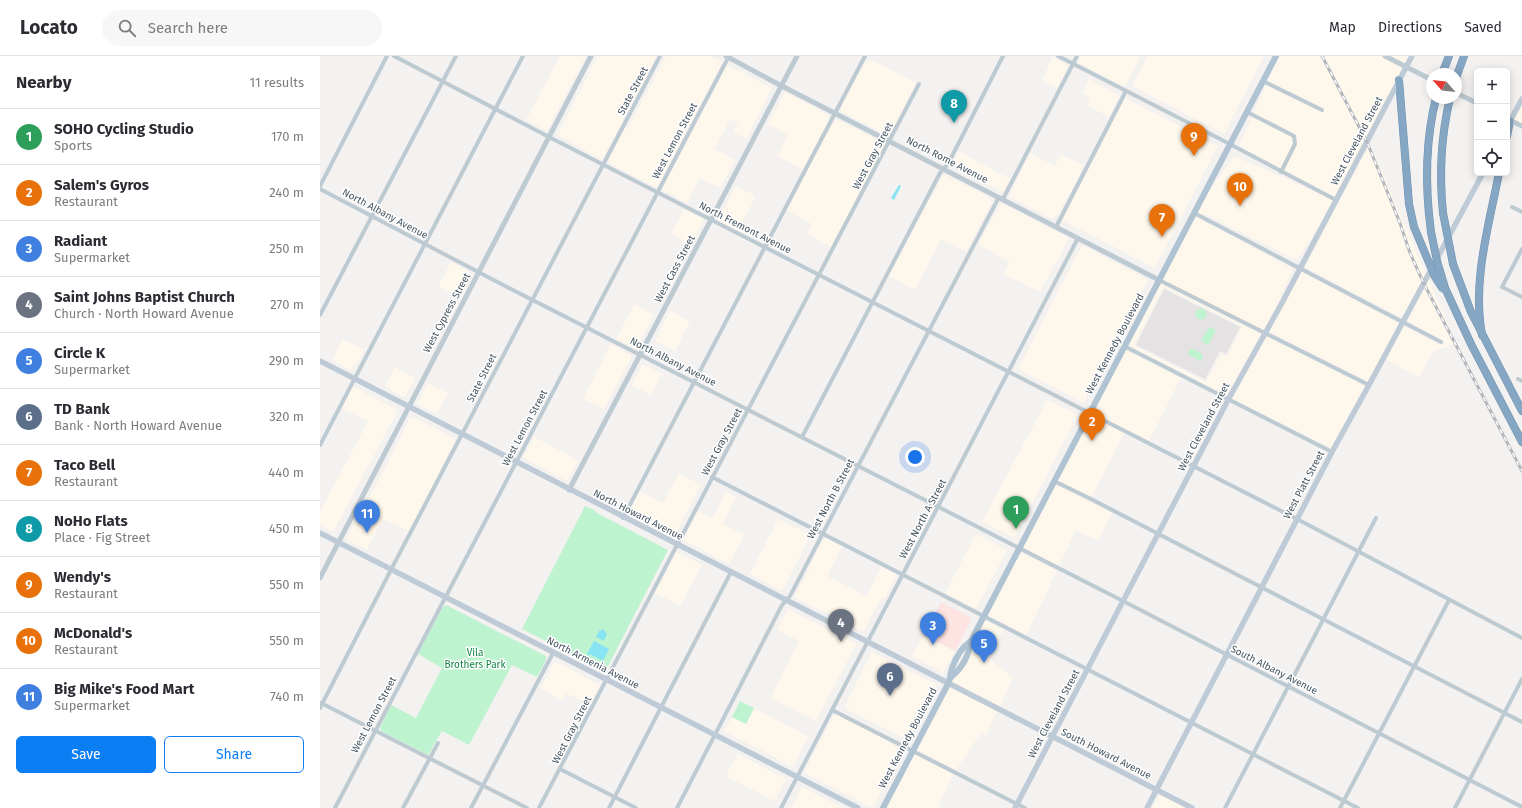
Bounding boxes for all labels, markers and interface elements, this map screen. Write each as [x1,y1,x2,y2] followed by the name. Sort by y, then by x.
[102,10,382,46] search box
[20,16,78,39] text: Locato
[116,17,138,39] icon: search
[148,19,228,37] text: Search here
[1329,19,1356,36] text: Map
[1378,19,1442,36] text: Directions
[1464,19,1502,36] text: Saved
[615,64,651,117] street label: State Street
[1426,68,1462,104] north arrow
[1474,68,1510,176] map controls
[1474,68,1510,104] button: +
[16,72,71,93] text: Nearby
[250,75,304,90] text: 11 results
[941,90,967,123] pin: 8
[1329,94,1386,187] street label: West Cleveland Street
[650,100,700,181] street label: West Lemon Street
[1474,104,1510,140] button: −
[54,120,194,138] text: SOHO Cycling Studio
[850,120,896,192] street label: West Gray Street
[1181,123,1207,156] pin: 9
[26,129,32,144] text: 1
[271,129,304,144] text: 170 m
[904,134,990,186] street label: North Rome Avenue
[54,138,92,153] text: Sports
[1474,140,1510,176] button: locate
[1227,173,1253,206] pin: 10
[54,176,149,194] text: Salem's Gyros
[26,185,32,200] text: 2
[269,185,304,200] text: 240 m
[340,186,430,242] street label: North Albany Avenue
[54,194,118,209] text: Restaurant
[697,200,793,256] street label: North Fremont Avenue
[1149,204,1175,237] pin: 7
[54,232,107,250] text: Radiant
[652,233,698,305] street label: West Cass Street
[26,241,32,256] text: 3
[269,241,304,256] text: 250 m
[54,250,130,265] text: Supermarket
[421,271,473,355] street label: West Cypress Street
[54,288,235,306] text: Saint Johns Baptist Church
[1083,292,1147,396] street label: West Kennedy Boulevard
[25,297,33,312] text: 4
[270,297,304,312] text: 270 m
[54,306,234,321] text: Church · North Howard Avenue
[628,335,718,389] street label: North Albany Avenue
[54,344,105,362] text: Circle K
[465,351,500,404] street label: State Street
[26,353,32,368] text: 5
[269,353,304,368] text: 290 m
[54,362,130,377] text: Supermarket
[1176,380,1233,473] street label: West Cleveland Street
[500,387,550,468] street label: West Lemon Street
[54,400,110,418] text: TD Bank
[699,406,745,478] street label: West Gray Street
[1079,408,1105,441] pin: 2
[25,409,33,424] text: 6
[269,409,304,424] text: 320 m
[54,418,222,433] text: Bank · North Howard Avenue
[905,447,925,467] your location
[1281,448,1327,521] street label: West Platt Street
[54,456,115,474] text: Taco Bell
[805,457,857,541] street label: West North B Street
[26,465,32,480] text: 7
[268,465,304,480] text: 440 m
[54,474,118,489] text: Restaurant
[897,477,949,561] street label: West North A Street
[591,487,685,543] street label: North Howard Avenue
[1003,496,1029,529] pin: 1
[354,500,380,533] pin: 11
[54,512,128,530] text: NoHo Flats
[25,521,33,536] text: 8
[269,521,304,536] text: 450 m
[54,530,150,545] text: Place · Fig Street
[54,568,111,586] text: Wendy's
[25,577,33,592] text: 9
[269,577,304,592] text: 550 m
[54,586,118,601] text: Restaurant
[828,609,854,642] pin: 4
[920,612,946,645] pin: 3
[54,624,132,642] text: McDonald's
[971,630,997,663] pin: 5
[22,633,36,648] text: 10
[269,633,304,648] text: 550 m
[545,634,641,692] street label: North Armenia Avenue
[54,642,118,657] text: Restaurant
[1229,643,1319,697] street label: South Albany Avenue
[444,647,506,671] park label: Vila Brothers Park
[877,663,903,696] pin: 6
[1026,667,1083,760] street label: West Cleveland Street
[349,674,399,755] street label: West Lemon Street
[54,680,194,698] text: Big Mike's Food Mart
[876,686,940,790] street label: West Kennedy Boulevard
[23,689,35,704] text: 11
[270,689,304,704] text: 740 m
[550,694,594,766] street label: West Gray Street
[54,698,130,713] text: Supermarket
[1059,726,1153,782] street label: South Howard Avenue
[16,736,156,773] button: Save
[164,736,304,773] button: Share

